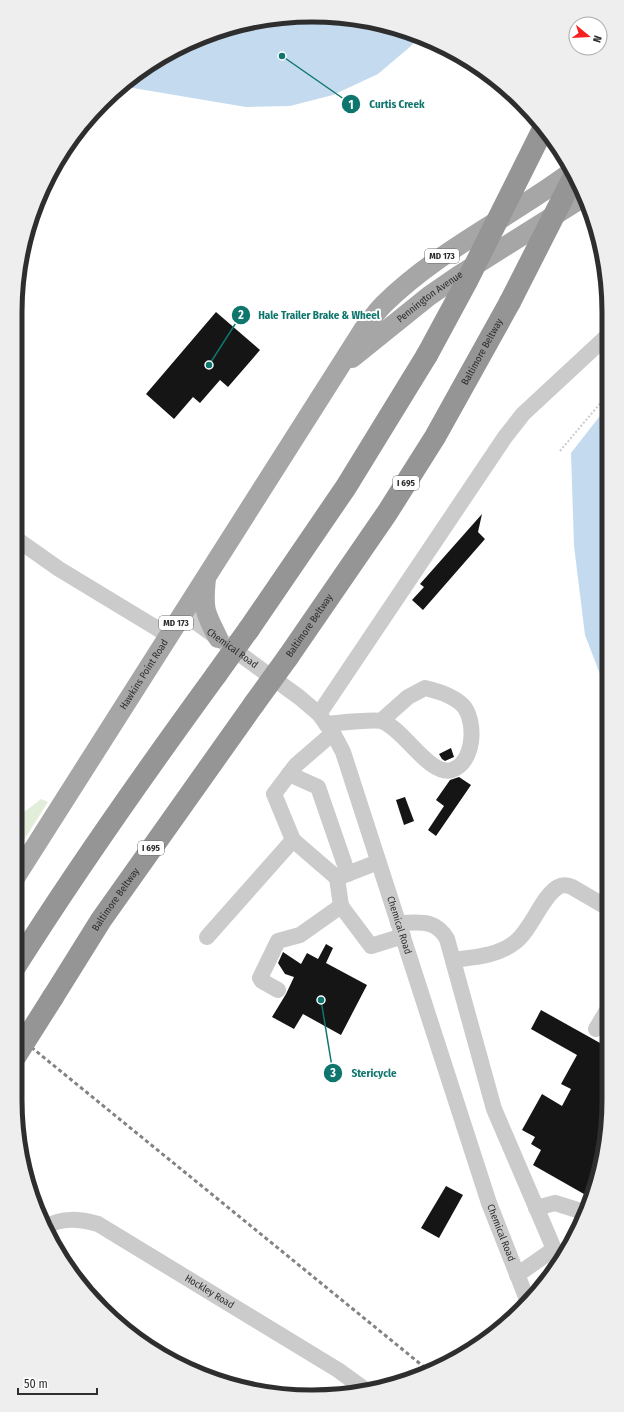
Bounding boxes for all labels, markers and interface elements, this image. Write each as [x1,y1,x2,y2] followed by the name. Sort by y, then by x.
[568,16,608,56] north arrow
[590,34,604,44] text: N
[341,93,433,116] callout: Curtis Creek
[348,98,354,112] text: 1
[369,98,425,111] text: Curtis Creek
[425,249,459,263] road number: MD 173
[395,269,465,325] street label: Pennington Avenue
[231,303,388,326] callout: Hale Trailer Brake & Wheel
[237,308,244,322] text: 2
[258,309,381,322] text: Hale Trailer Brake & Wheel
[459,316,506,387] street label: Baltimore Beltway
[393,476,419,490] road number: I 695
[284,591,336,660] street label: Baltimore Beltway
[159,616,193,630] road number: MD 173
[204,626,260,671] street label: Chemical Road
[117,637,171,712] street label: Hawkins Point Road
[138,841,164,855] road number: I 695
[90,865,142,933] street label: Baltimore Beltway
[384,895,414,956] street label: Chemical Road
[323,1061,404,1084] callout: Stericycle
[329,1066,336,1080] text: 3
[351,1067,397,1080] text: Stericycle
[484,1203,517,1263] street label: Chemical Road
[183,1272,236,1311] street label: Hockley Road
[18,1370,97,1396] scale bar
[24,1377,48,1391] text: 50 m

